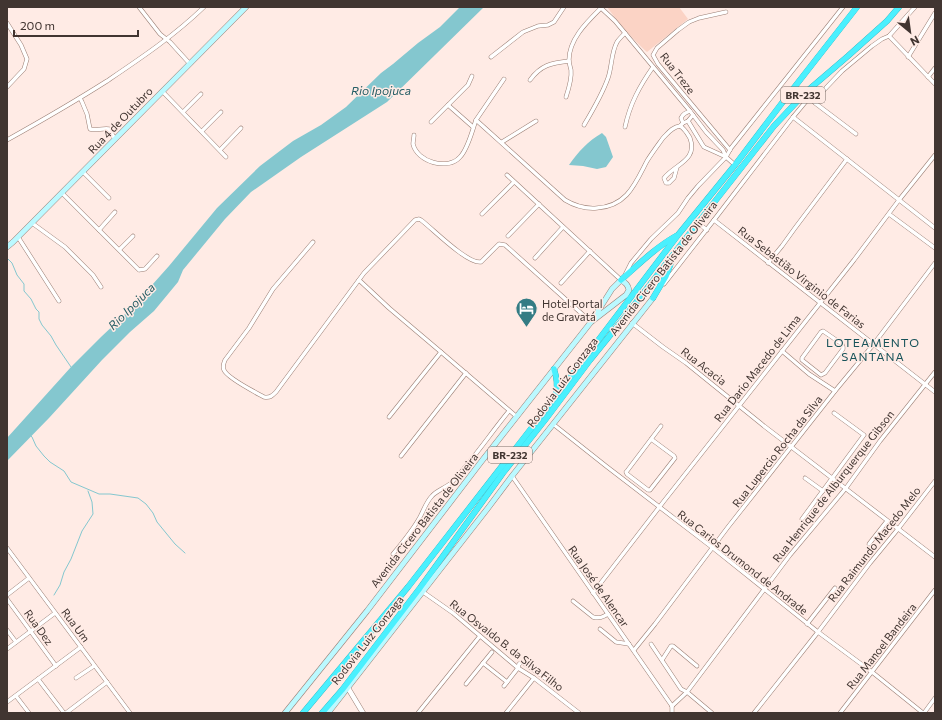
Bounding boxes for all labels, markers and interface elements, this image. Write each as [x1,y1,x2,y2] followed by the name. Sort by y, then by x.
[14,12,138,38] scale bar
[890,12,930,52] north arrow
[20,18,55,32] text: 200 m
[908,33,922,49] text: N
[658,50,698,96] street label: Rua Treze
[351,83,411,97] water label: Rio Ipojuca
[85,84,155,156] street label: Rua 4 de Outubro
[781,87,825,103] road number: BR-232
[607,198,719,338] street label: Avenida Cicero Batista de Oliveira
[736,223,868,331] street label: Rua Sebastião Virginio de Farias
[105,280,157,332] water label: Rio Ipojuca
[513,296,539,329] hotel icon: Hotel Portal de Gravatá
[542,297,603,323] place label: Hotel Portal de Gravatá
[711,312,803,424] street label: Rua Dario Macedo de Lima
[524,334,600,430] street label: Rodovia Luiz Gonzaga
[826,335,920,363] district label: LOTEAMENTO SANTANA
[679,344,729,388] street label: Rua Acacia
[729,393,825,509] street label: Rua Lupercio Rocha da Silva
[770,407,896,565] street label: Rua Henrique de Alburquerque Gibson
[488,447,532,463] road number: BR-232
[368,450,480,590] street label: Avenida Cicero Batista de Oliveira
[825,484,923,604] street label: Rua Raimundo Macedo Melo
[675,507,811,617] street label: Rua Carios Drumond de Andrade
[565,543,632,630] street label: Rua José de Alencar
[328,593,406,687] street label: Rodovia Luiz Gonzaga
[448,597,567,694] street label: Rua Osvaldo B. da Silva Filho
[843,601,919,691] street label: Rua Manoel Bandeira
[59,606,93,644] street label: Rua Um
[22,607,57,648] street label: Rua Dez

